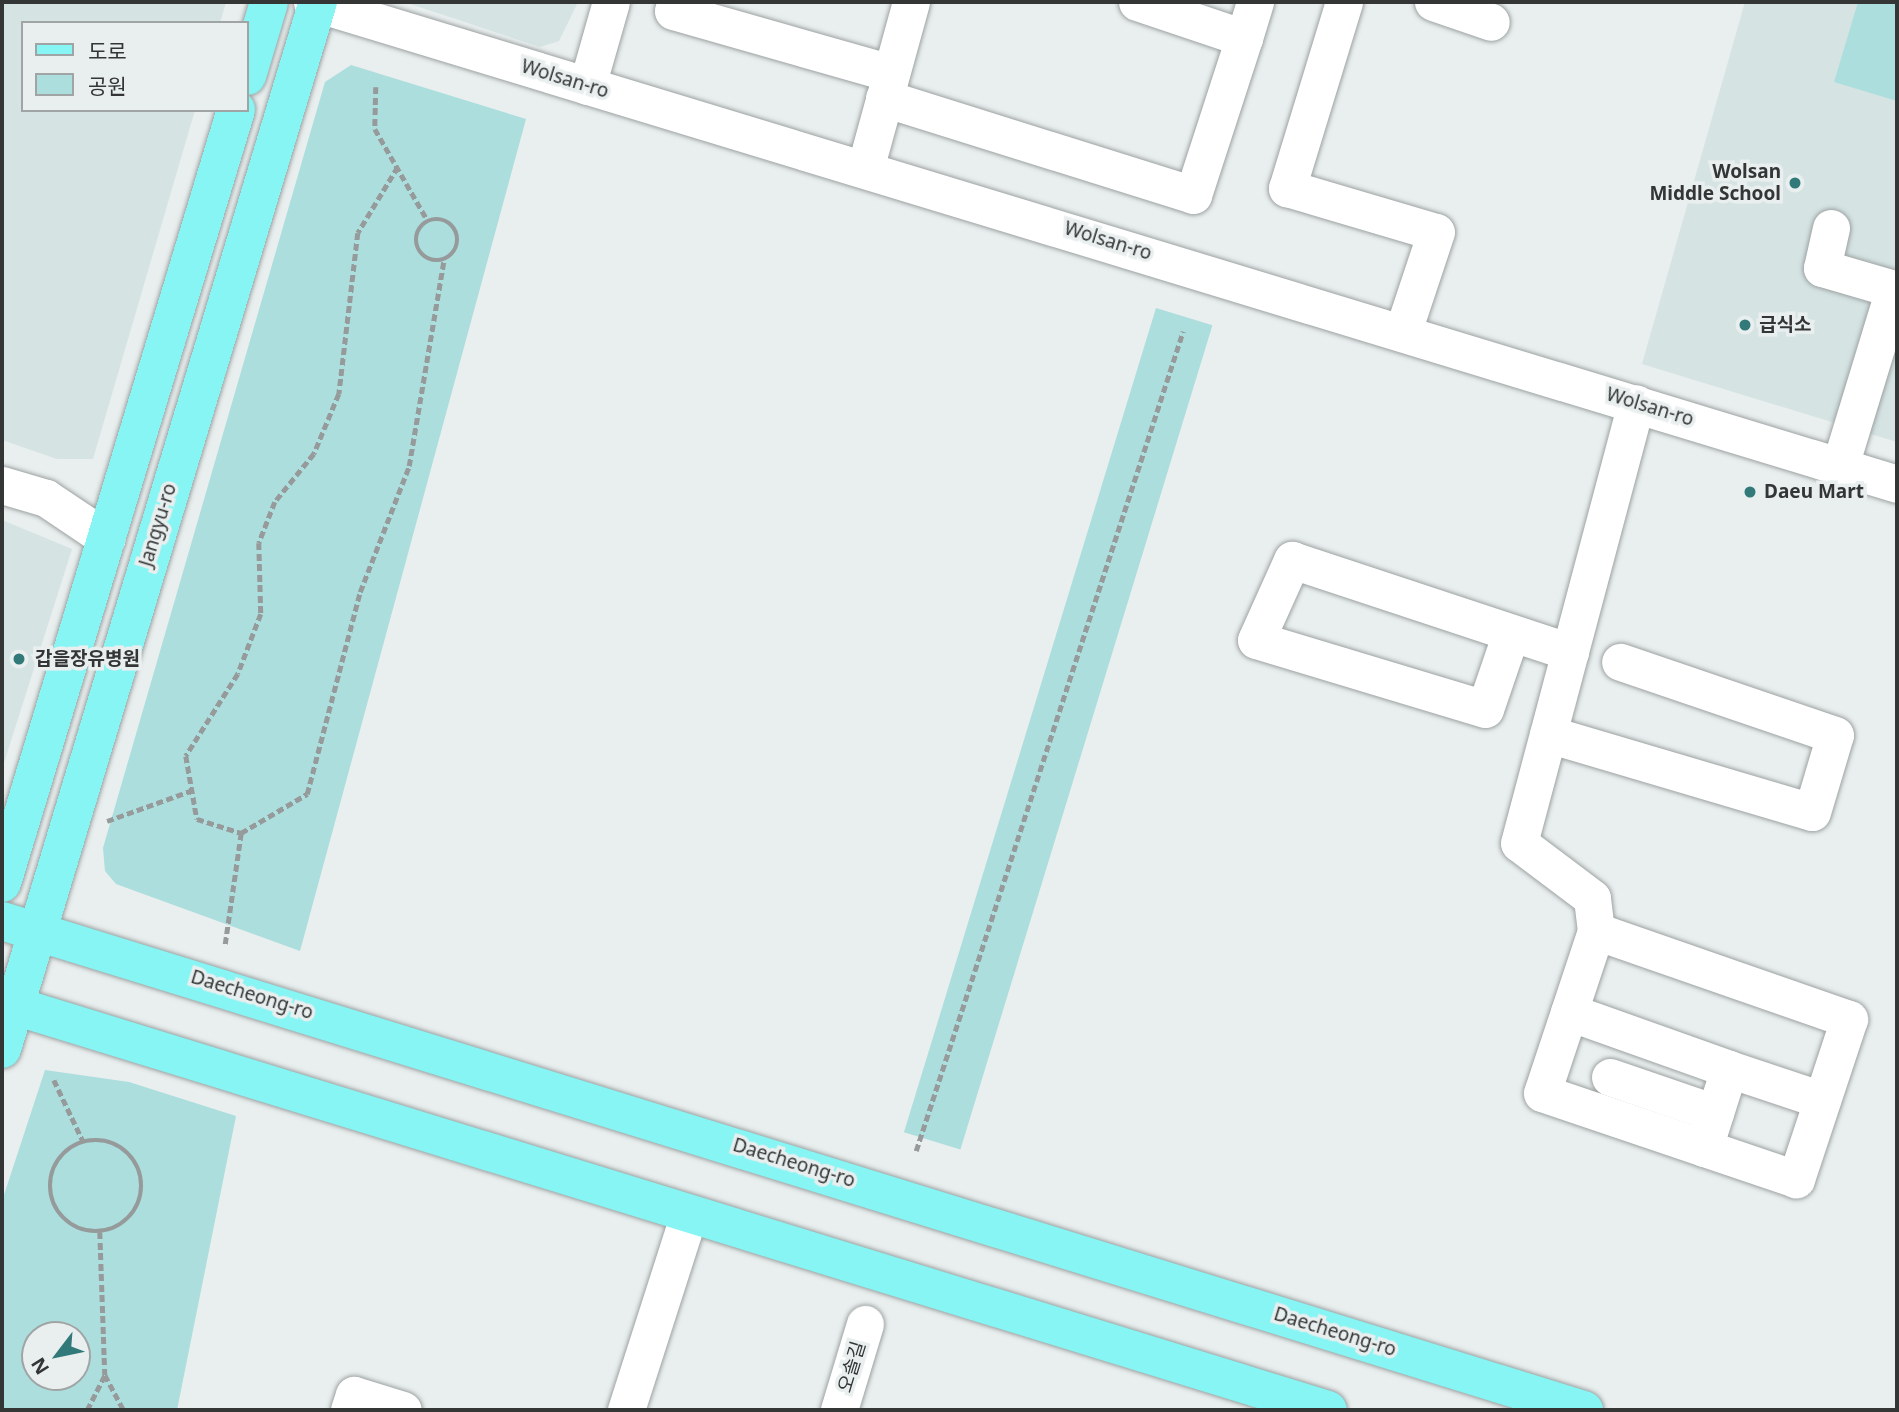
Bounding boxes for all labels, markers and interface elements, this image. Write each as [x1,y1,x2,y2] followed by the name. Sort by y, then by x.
[21,21,248,112] legend
[88,37,127,65] text: 도로
[519,55,611,103] street label: Wolsan-ro
[88,72,127,100] text: 공원
[1649,161,1781,205] place label: Wolsan Middle School
[1787,175,1803,191] marker: Wolsan Middle School
[1062,217,1154,265] street label: Wolsan-ro
[1759,314,1811,336] place label: 급식소
[1737,317,1753,333] marker: 급식소
[1604,383,1696,431] street label: Wolsan-ro
[135,481,181,569] street label: Jangyu-ro
[1764,481,1864,503] place label: Daeu Mart
[1742,484,1758,500] marker: Daeu Mart
[35,648,140,670] place label: 갑을장유병원
[9,649,29,669] marker: 갑을장유병원
[188,966,316,1024] street label: Daecheong-ro
[730,1134,858,1192] street label: Daecheong-ro
[1271,1303,1399,1361] street label: Daecheong-ro
[21,1321,91,1391] north arrow
[833,1339,871,1395] street label: 오솔길
[25,1353,55,1380] text: N

